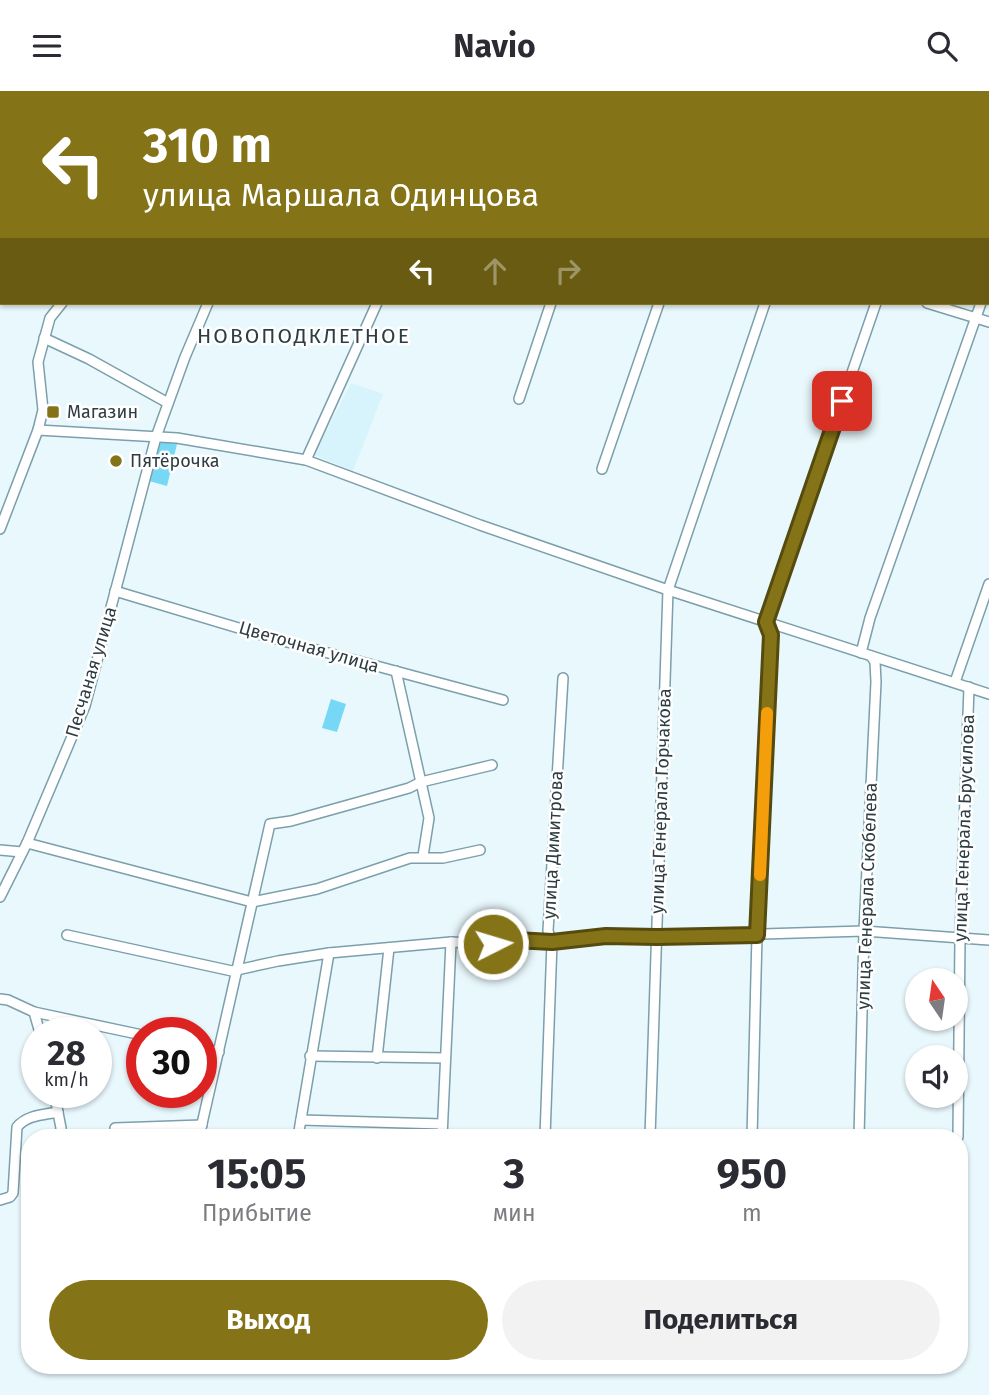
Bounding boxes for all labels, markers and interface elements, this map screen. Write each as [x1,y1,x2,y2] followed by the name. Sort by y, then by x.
[28,27,66,65] icon: menu
[453,27,536,65] text: Navio
[923,27,961,65] icon: search
[143,116,272,175] text: 310 m
[28,119,119,210] icon: left
[143,176,539,214] text: улица Маршала Одинцова
[403,252,441,290] icon: left
[476,252,514,290] icon: ahead
[549,252,587,290] icon: right
[197,323,411,349] district label: НОВОПОДКЛЕТНОЕ
[812,371,872,431] pin
[823,382,861,420] icon: arrive
[67,401,138,423] place label: Магазин
[45,404,61,420] marker: Магазин
[130,450,220,472] place label: Пятёрочка
[108,453,124,469] marker: Пятёрочка
[61,604,121,740] street label: Песчаная улица
[236,616,382,678] street label: Цветочная улица
[646,688,676,914] street label: улица Генерала Горчакова
[949,714,979,942] street label: улица Генерала Брусилова
[538,770,568,920] street label: улица Димитрова
[852,782,882,1010] street label: улица Генерала Скобелева
[456,907,530,981] position arrow
[905,968,968,1031] north arrow
[905,968,968,1108] map controls
[126,1017,217,1108] speed limit sign: 30
[47,1032,86,1074] text: 28
[905,1045,968,1108] button: sound
[44,1069,89,1091] text: km/h
[207,1149,306,1199] text: 15:05
[503,1149,525,1199] text: 3
[716,1149,787,1199] text: 950
[202,1199,312,1227] text: Прибытие
[493,1199,536,1227] text: мин
[742,1199,762,1227] text: m
[49,1280,488,1360] button: Выход
[502,1280,940,1360] button: Поделиться

